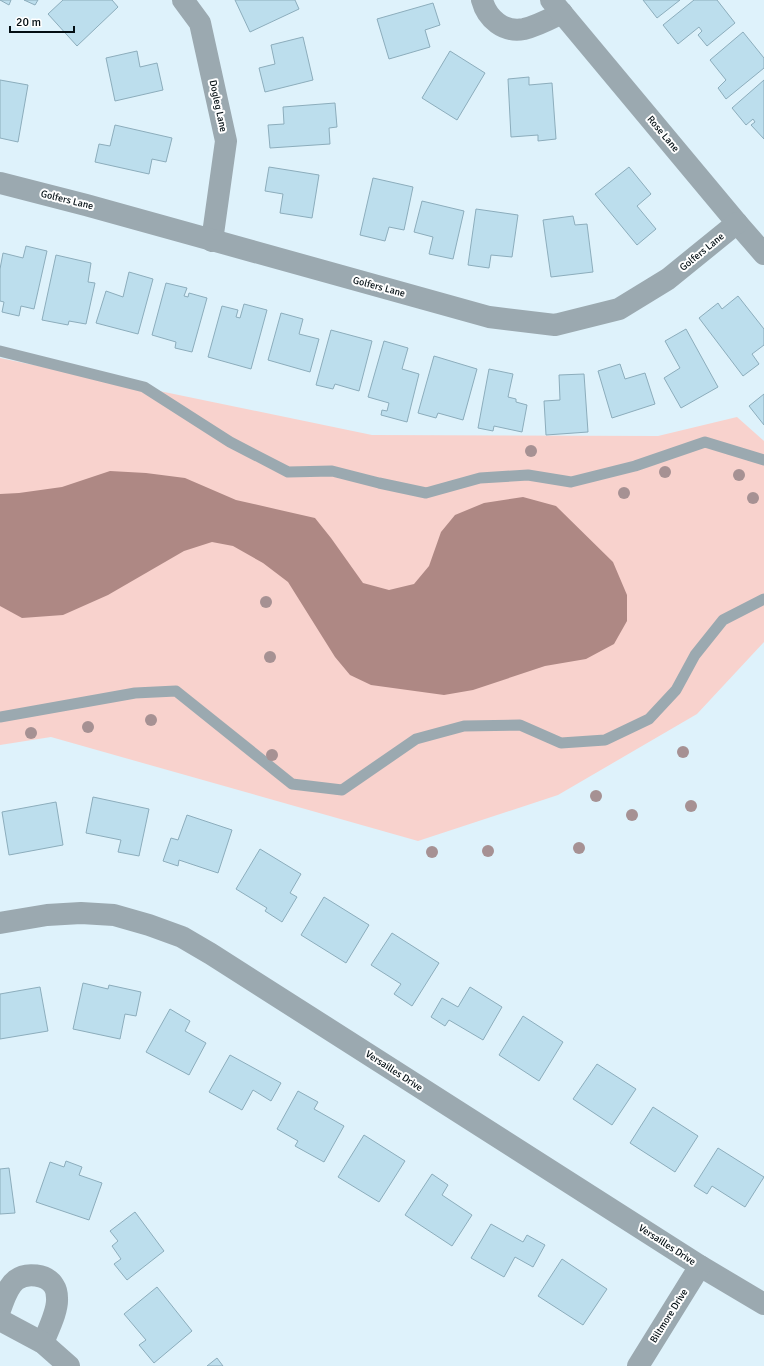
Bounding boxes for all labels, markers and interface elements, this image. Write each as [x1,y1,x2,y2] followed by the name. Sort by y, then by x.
[10,8,74,34] scale bar
[16,15,41,30] text: 20 m
[207,79,229,133] street label: Dogleg Lane
[644,114,682,154] street label: Rose Lane
[40,188,94,212] street label: Golfers Lane
[677,230,727,274] street label: Golfers Lane
[352,274,406,300] street label: Golfers Lane
[363,1048,425,1094] street label: Versailles Drive
[636,1222,698,1268] street label: Versailles Drive
[648,1287,690,1345] street label: Biltmore Drive

